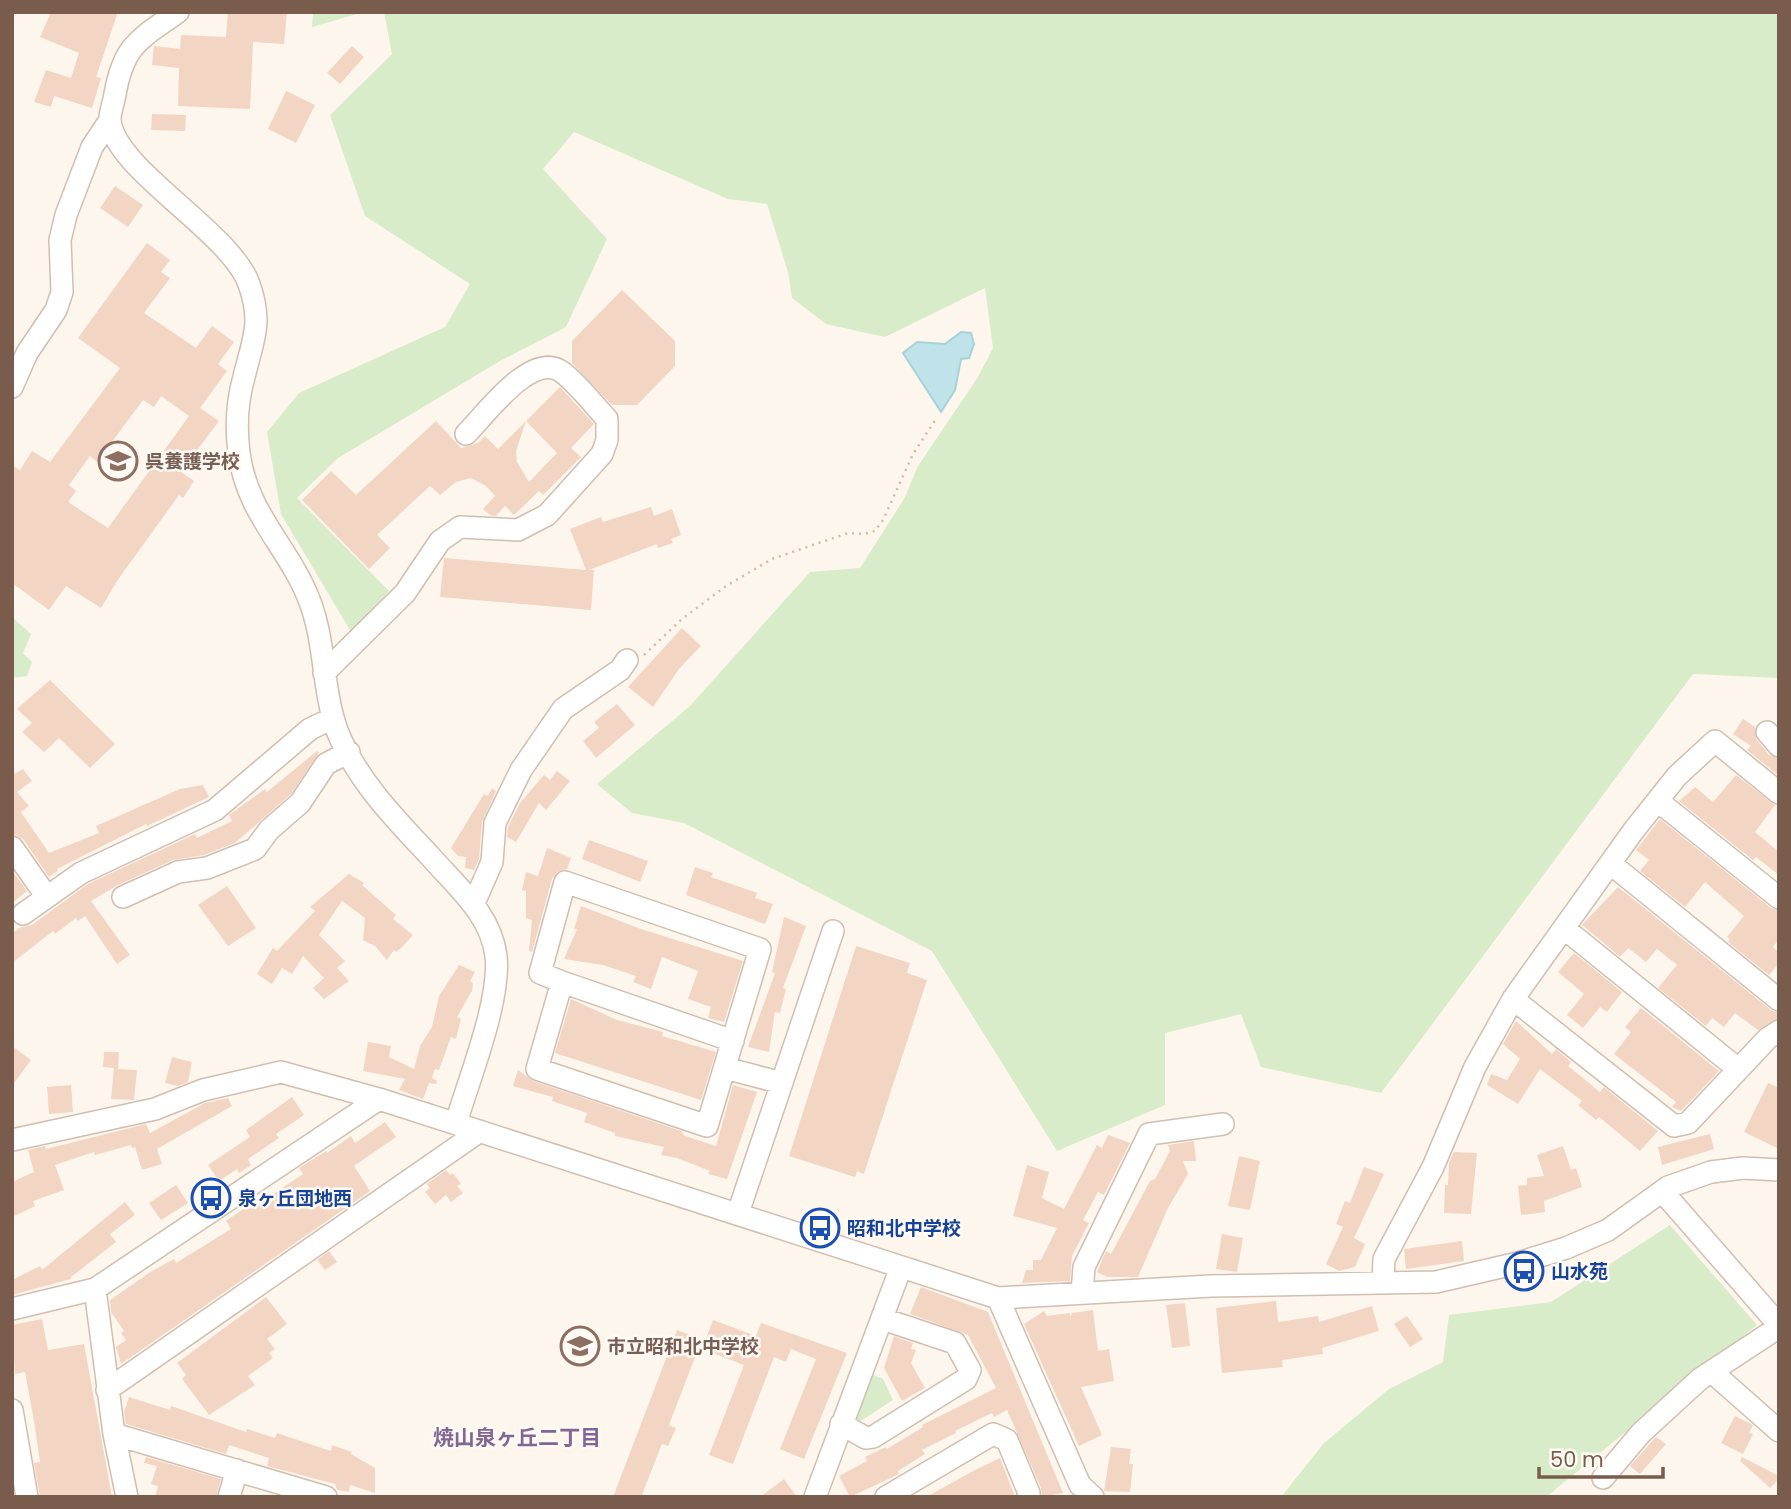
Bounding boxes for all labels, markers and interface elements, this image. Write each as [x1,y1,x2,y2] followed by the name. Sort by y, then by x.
[97,440,139,482] school or university icon: 呉養護学校
[145,448,240,475] place label: 呉養護学校
[190,1177,232,1219] bus stop icon: 泉ヶ丘団地西
[238,1185,352,1212] place label: 泉ヶ丘団地西
[799,1207,841,1249] bus stop icon: 昭和北中学校
[847,1215,961,1242] place label: 昭和北中学校
[1503,1250,1545,1292] bus stop icon: 山水苑
[1551,1258,1608,1285] place label: 山水苑
[559,1325,601,1367] school or university icon: 市立昭和北中学校
[607,1333,759,1360] place label: 市立昭和北中学校
[433,1423,601,1452] district label: 焼山泉ヶ丘二丁目
[1539,1436,1663,1480] scale bar
[1550,1445,1604,1474] text: 50 m

